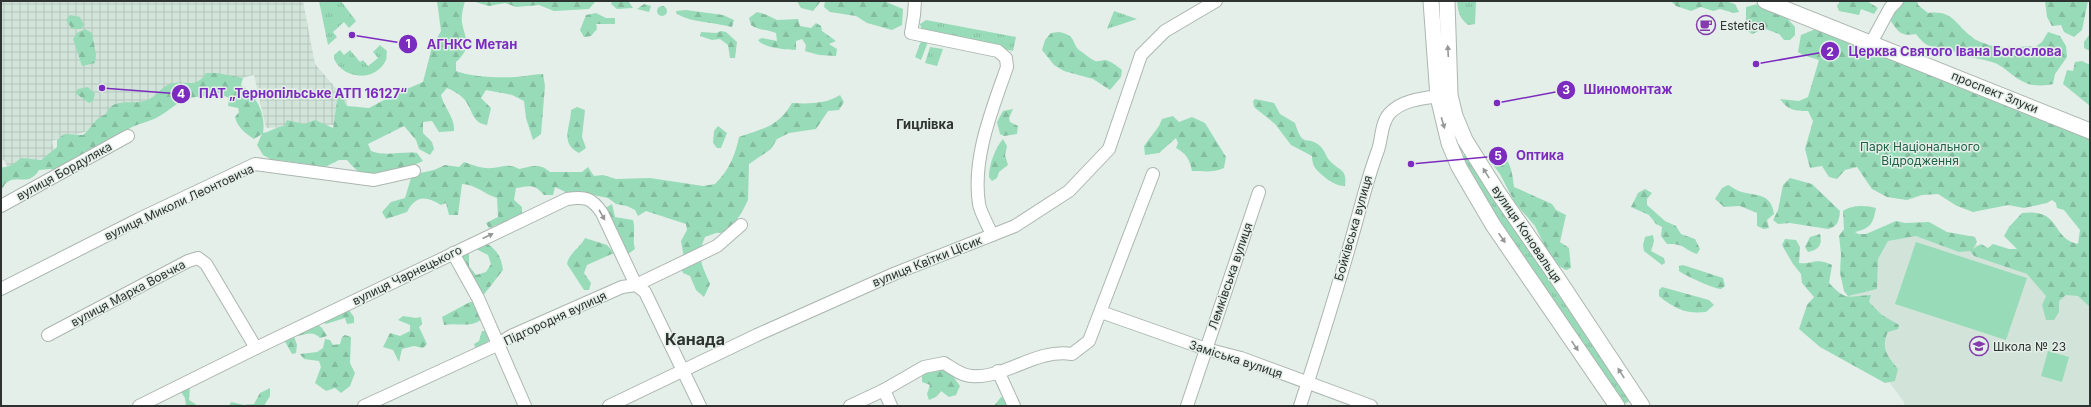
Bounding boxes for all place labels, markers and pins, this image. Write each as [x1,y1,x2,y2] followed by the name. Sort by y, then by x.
[1695,14,1717,36] cafe icon: Estetica
[1720,18,1765,33] place label: Estetica
[398,32,525,57] callout: АГНКС Метан
[1820,39,2069,64] callout: Церква Святого Івана Богослова
[1556,77,1681,102] callout: Шиномонтаж
[171,81,415,106] callout: ПАТ „Тернопільське АТП 16127“
[1488,143,1572,168] callout: Оптика
[1968,335,1990,357] school or university icon: Школа № 23
[1993,339,2066,354] place label: Школа № 23

